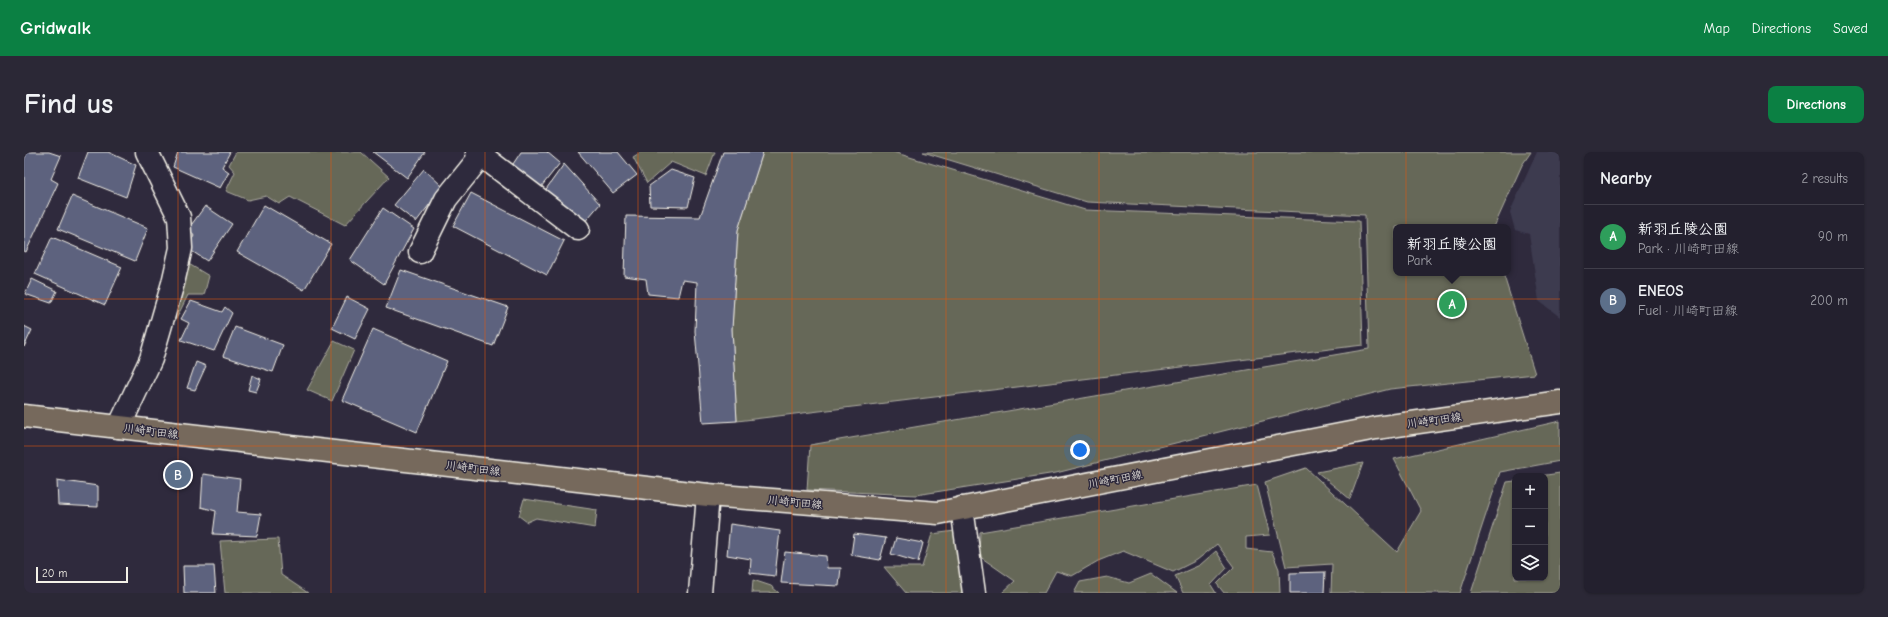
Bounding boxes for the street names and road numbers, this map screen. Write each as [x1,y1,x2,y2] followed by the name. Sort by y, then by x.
[1406,410,1462,431] street label: 川崎町田線
[123,422,179,441] street label: 川崎町田線
[445,459,501,478] street label: 川崎町田線
[1087,468,1143,491] street label: 川崎町田線
[767,494,823,511] street label: 川崎町田線

